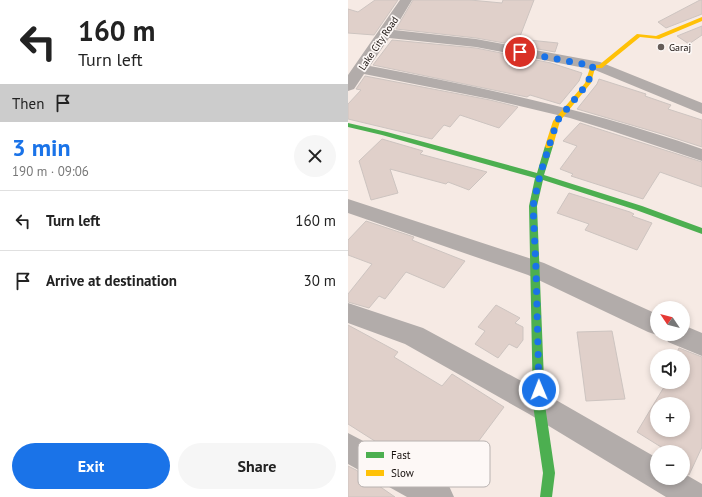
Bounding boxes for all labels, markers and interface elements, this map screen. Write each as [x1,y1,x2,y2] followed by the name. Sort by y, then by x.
[78,12,155,49] text: 160 m
[356,14,401,73] street label: Lake City Road
[12,16,64,68] icon: left
[503,35,537,69] pin
[509,41,531,63] icon: arrive
[669,41,691,54] place label: Garaj
[656,42,666,52] marker: Garaj
[78,48,143,71] text: Turn left
[52,92,74,114] icon: arrive
[12,94,44,113] text: Then
[12,132,71,163] text: 3 min
[294,135,336,177] button: close
[12,163,89,180] text: 190 m · 09:06
[12,210,34,232] icon: left
[46,211,100,230] text: Turn left
[295,211,336,230] text: 160 m
[12,270,34,292] icon: arrive
[46,271,177,290] text: Arrive at destination
[303,271,336,290] text: 30 m
[650,301,690,341] north arrow
[650,301,690,485] map controls
[650,349,690,389] button: sound
[518,369,560,411] position arrow
[650,397,690,437] button: +
[358,441,490,487] legend
[12,443,170,489] button: Exit
[178,443,336,489] button: Share
[650,445,690,485] button: −
[391,448,411,462] text: Fast
[391,466,414,480] text: Slow

